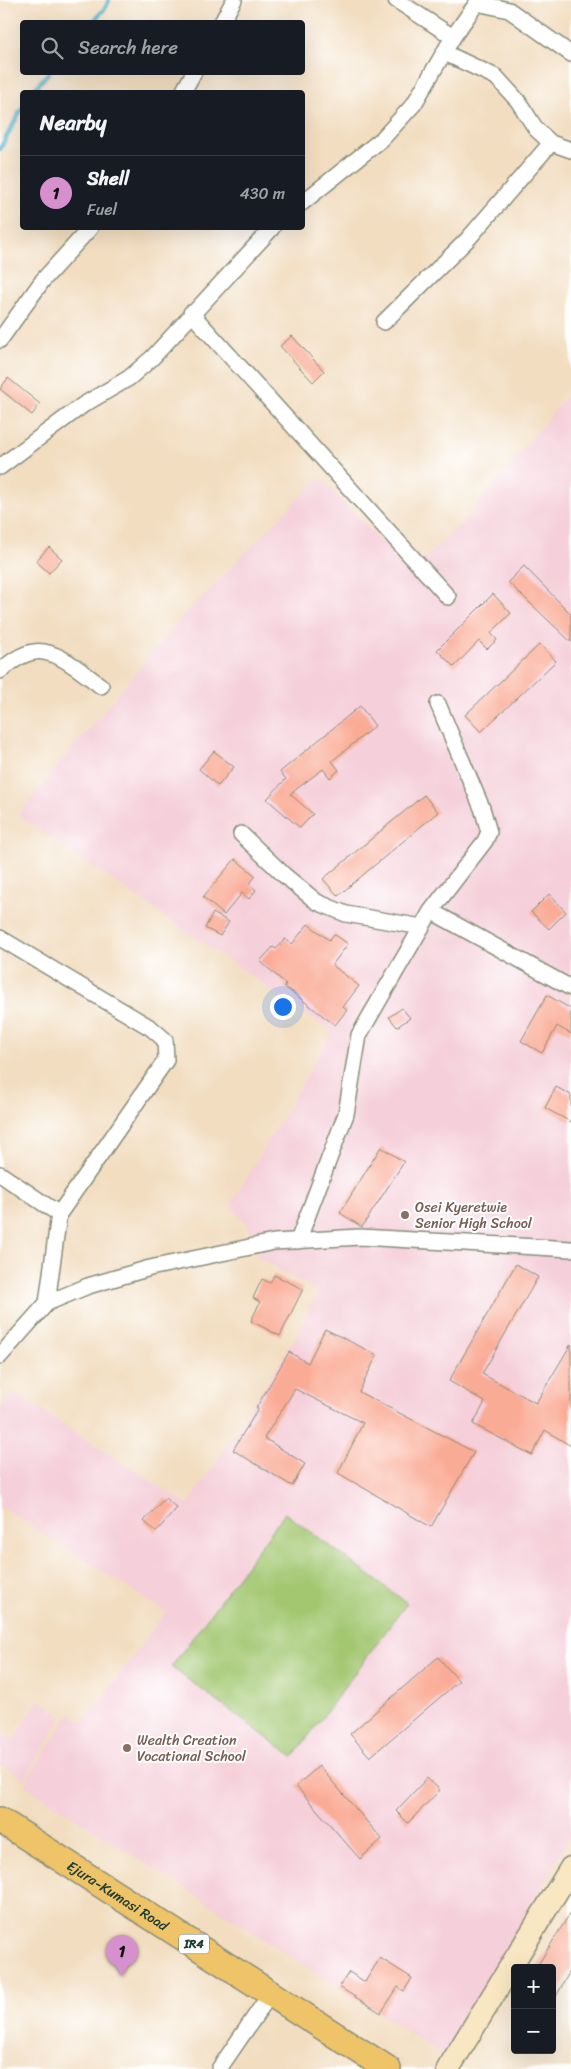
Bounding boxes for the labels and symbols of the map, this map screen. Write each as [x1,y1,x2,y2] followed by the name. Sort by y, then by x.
[270,994,296,1020] your location
[415,1195,533,1236] place label: Osei Kyeretwie Senior High School
[399,1209,411,1221] marker: Osei Kyeretwie Senior High School
[137,1728,247,1769] place label: Wealth Creation Vocational School
[121,1742,133,1754] marker: Wealth Creation Vocational School
[62,1854,175,1939] street label: Ejura-Kumasi Road
[106,1935,138,1976] pin: 1
[179,1935,209,1954] road number: IR4

